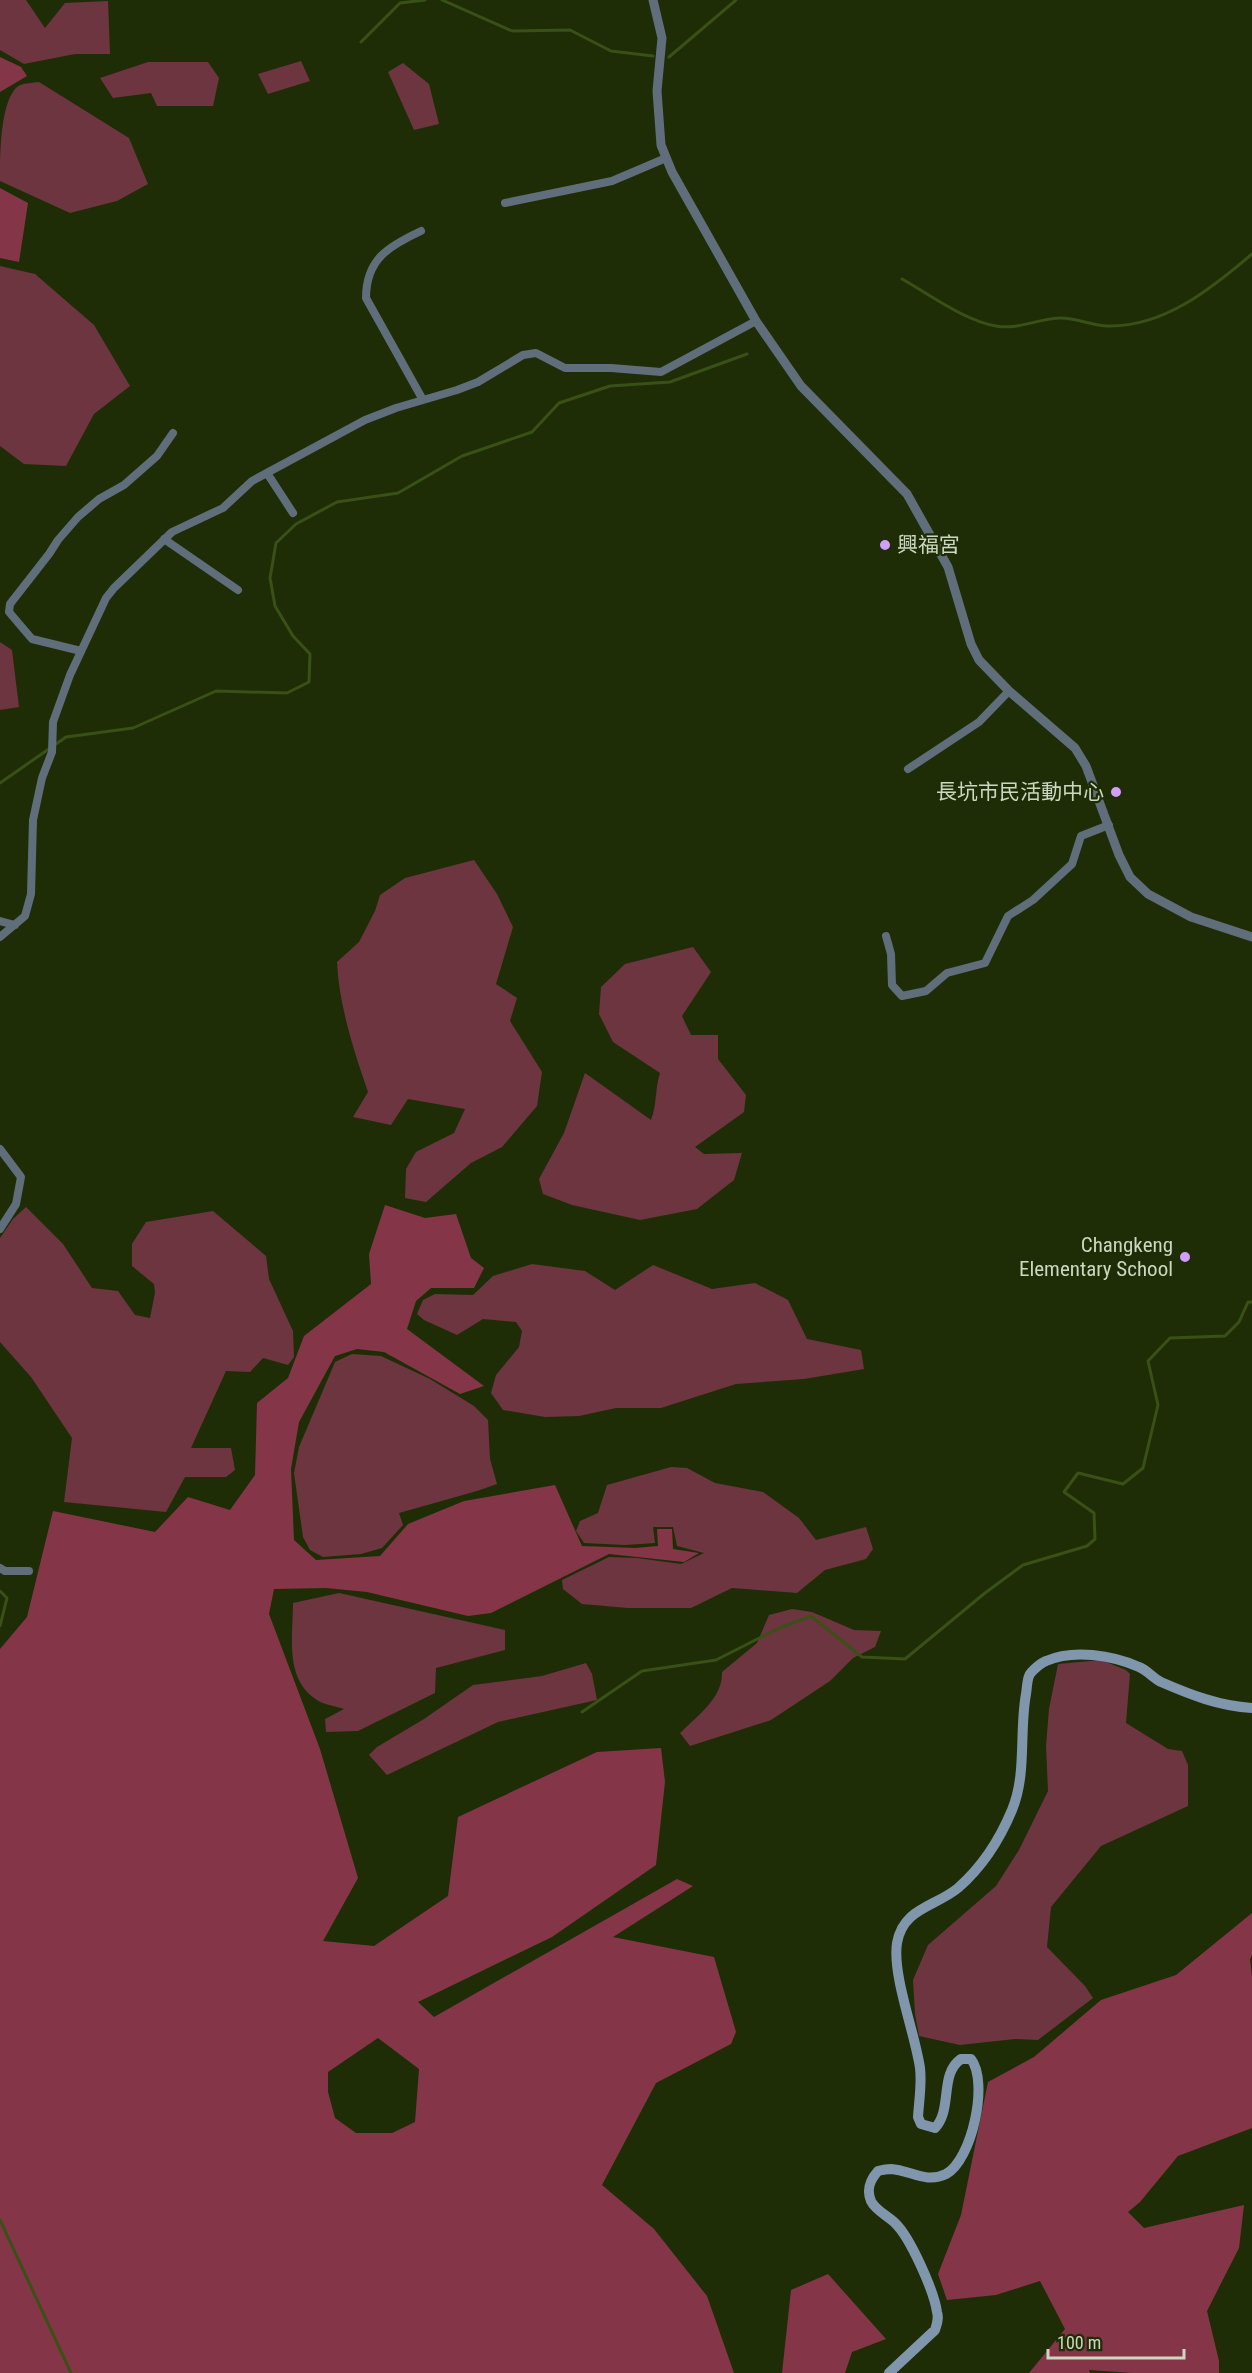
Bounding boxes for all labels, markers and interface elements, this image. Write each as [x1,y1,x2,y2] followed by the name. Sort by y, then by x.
[897,533,960,557] place label: 興福宮
[878,538,892,552] marker: 興福宮
[936,780,1104,804] place label: 長坑市民活動中心
[1109,785,1123,799] marker: 長坑市民活動中心
[1019,1233,1173,1281] place label: Changkeng Elementary School
[1178,1250,1192,1264] marker: Changkeng Elementary School
[1048,2322,1184,2360] scale bar
[1057,2332,1101,2353] text: 100 m

